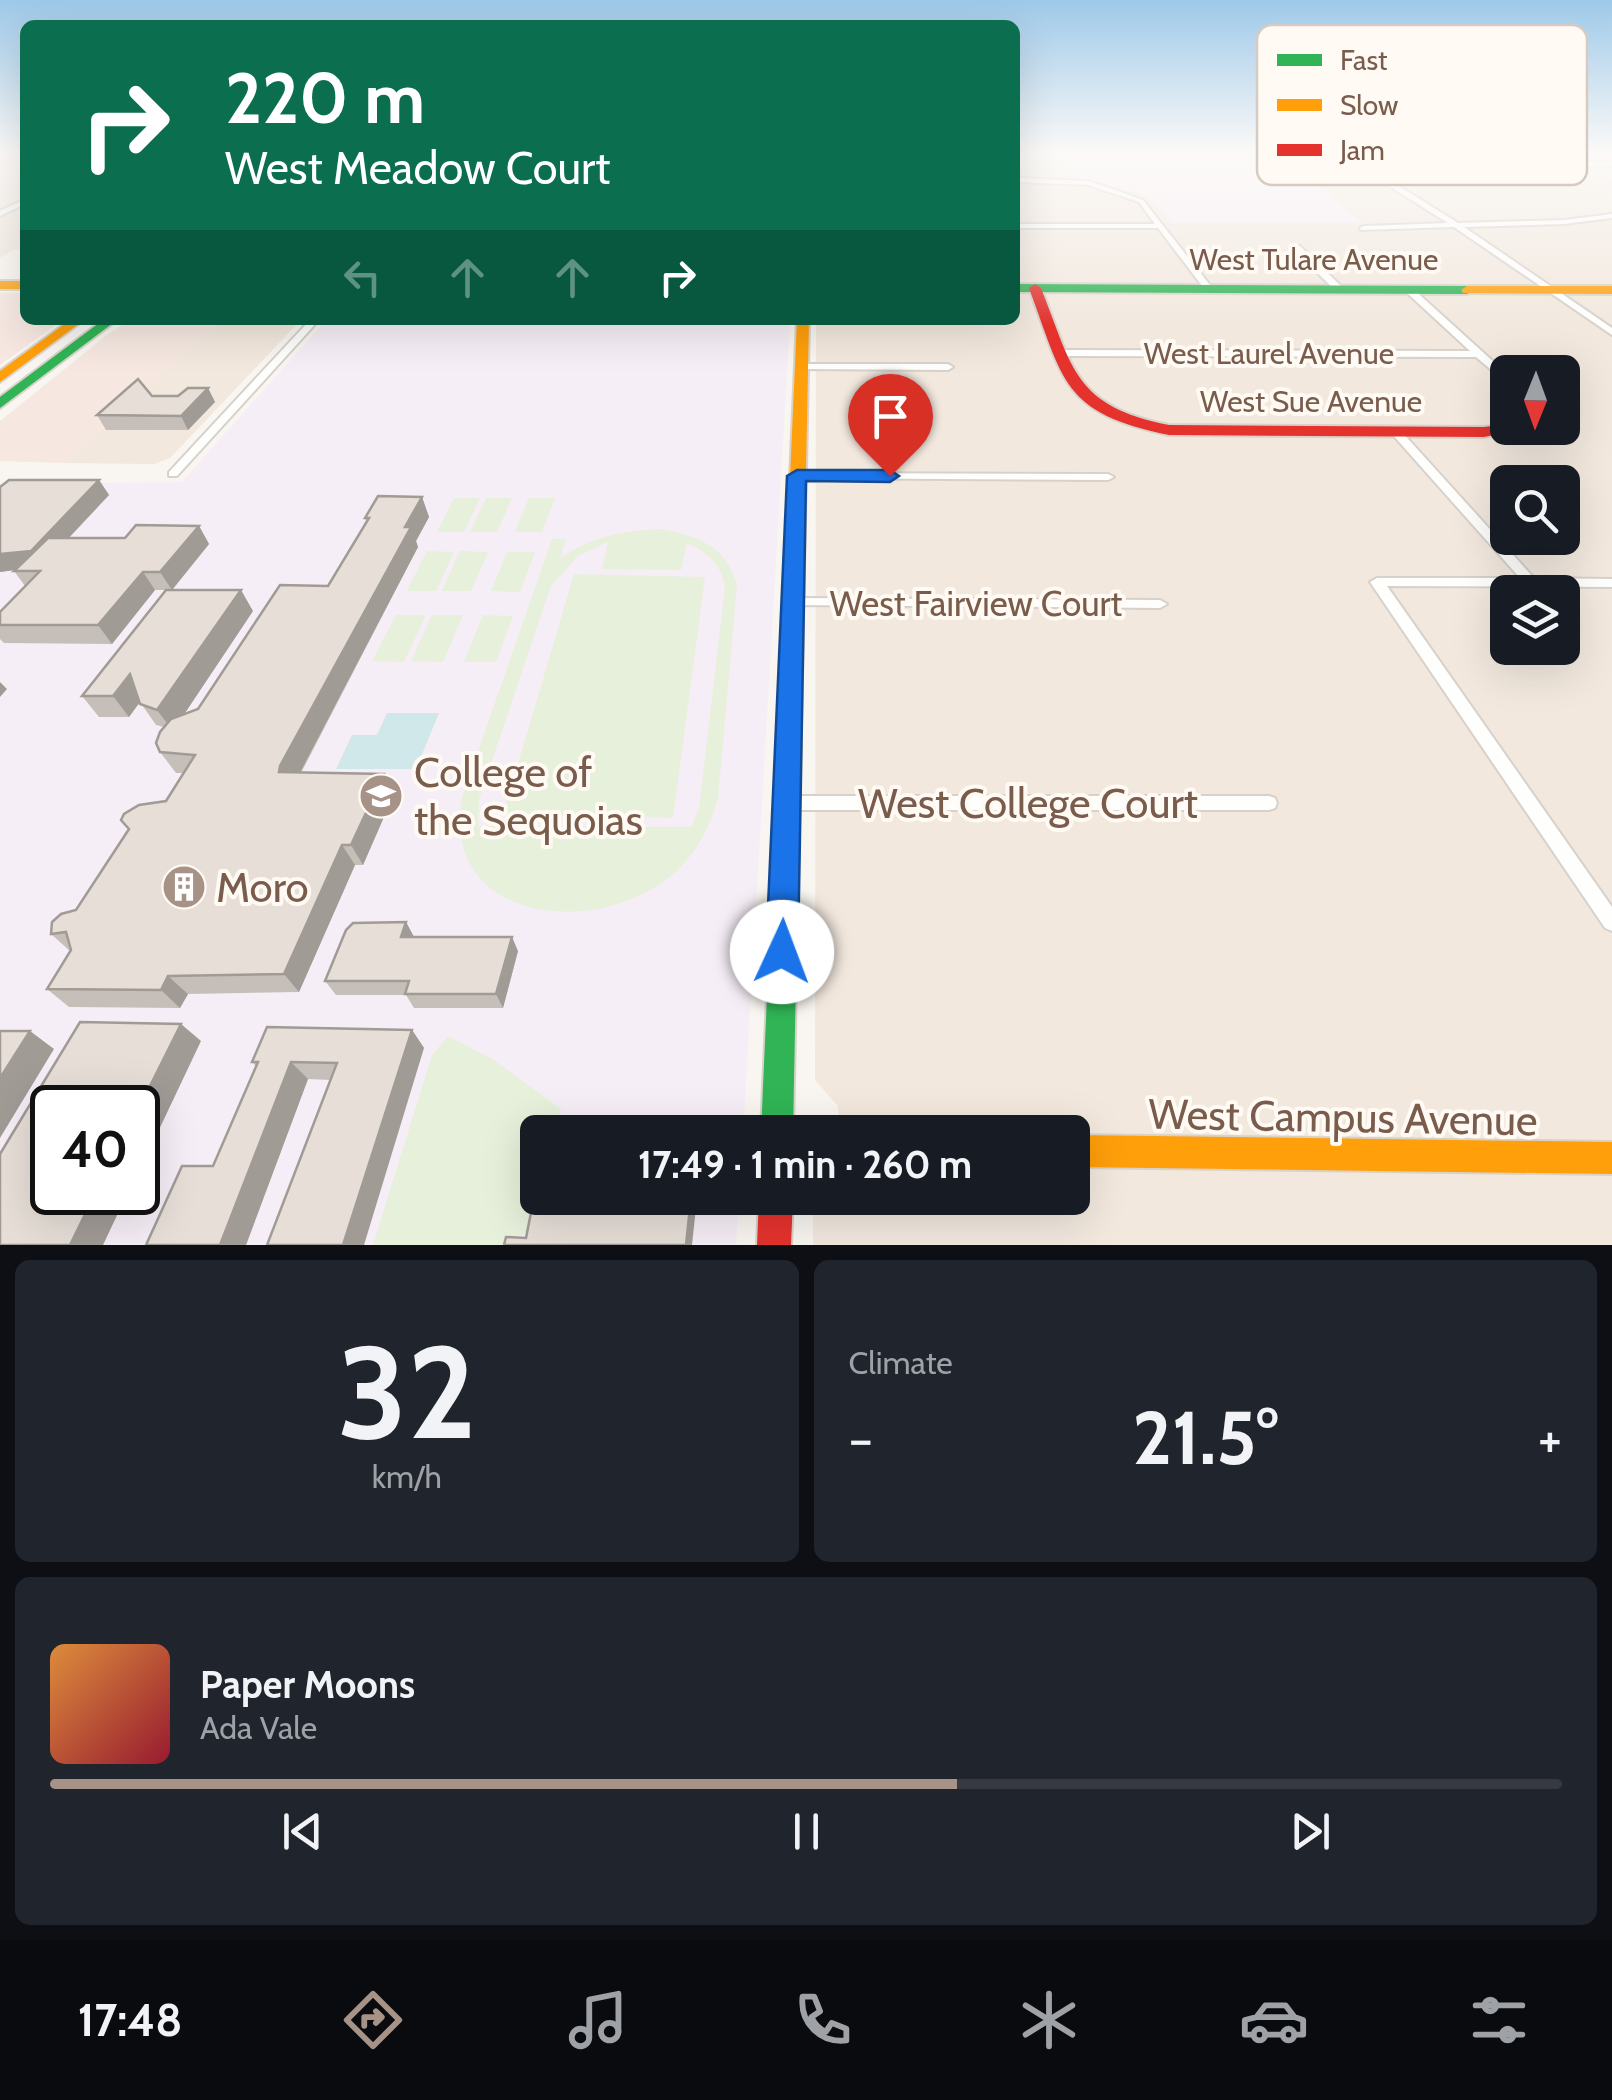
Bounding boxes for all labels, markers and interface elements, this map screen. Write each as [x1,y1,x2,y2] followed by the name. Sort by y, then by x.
[1257,25,1587,185] legend
[1340,43,1388,77] text: Fast
[225,55,425,141] text: 220 m
[60,60,190,190] icon: right
[1340,88,1398,122] text: Slow
[1339,133,1385,167] text: Jam
[225,141,610,195] text: West Meadow Court
[1190,241,1438,278] street label: West Tulare Avenue
[335,250,390,305] icon: left
[440,250,495,305] icon: ahead
[545,250,600,305] icon: ahead
[650,250,705,305] icon: right
[1144,335,1394,372] street label: West Laurel Avenue
[1490,355,1580,445] north arrow
[1490,355,1580,665] map controls
[848,374,933,477] pin
[1200,383,1422,420] street label: West Sue Avenue
[863,389,918,444] icon: arrive
[1490,465,1580,555] button: search
[1490,575,1580,665] button: layers
[830,582,1123,625] street label: West Fairview Court
[414,746,643,846] place label: College of the Sequoias
[358,773,404,819] school or university icon: College of the Sequoias
[858,777,1198,829] street label: West College Court
[216,861,309,913] place label: Moro
[161,864,207,910] building icon: Moro
[730,900,834,1004] position arrow
[30,1085,160,1215] speed limit sign: 40
[1148,1088,1538,1146] street label: West Campus Avenue
[638,1141,972,1188] text: 17:49 · 1 min · 260 m
[337,1313,476,1471] text: 32
[849,1343,953,1382] text: Climate
[1132,1392,1278,1483] text: 21.5°
[849,1405,873,1472] text: −
[1538,1405,1562,1472] text: +
[372,1457,442,1496] text: km/h
[200,1661,415,1708] text: Paper Moons
[200,1708,317,1747] text: Ada Vale
[275,1804,330,1859] icon: previous
[779,1804,834,1859] icon: pause
[1283,1804,1338,1859] icon: next
[338,1985,408,2055] icon: directions
[563,1985,633,2055] icon: music
[788,1985,858,2055] icon: phone
[1014,1985,1084,2055] icon: climate
[1239,1985,1309,2055] icon: car
[1464,1985,1534,2055] icon: filters
[78,1993,182,2047] text: 17:48

